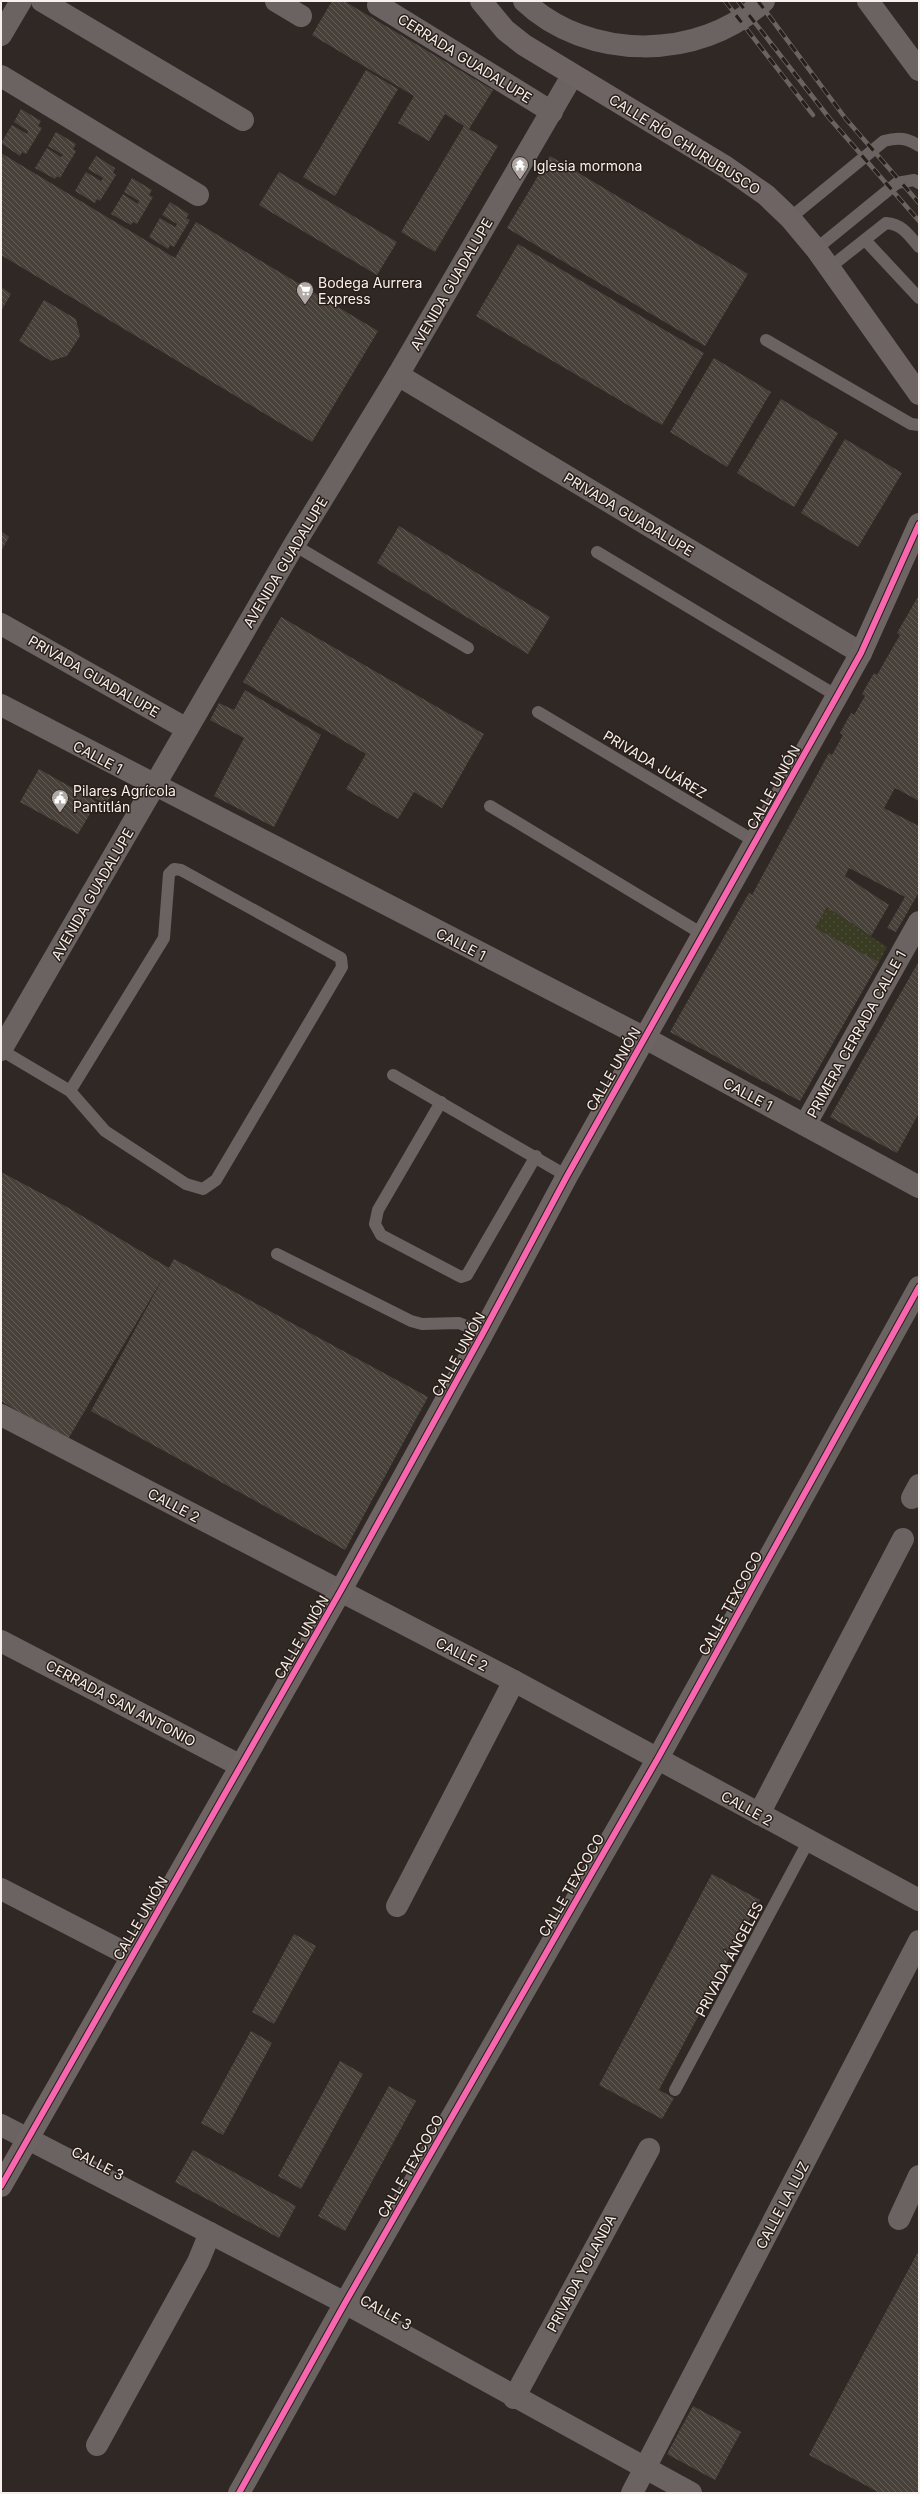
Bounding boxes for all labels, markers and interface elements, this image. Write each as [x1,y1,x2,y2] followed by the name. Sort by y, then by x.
[395,10,535,106] street label: CERRADA GUADALUPE
[606,90,764,198] street label: CALLE RÍO CHURUBUSCO
[510,155,530,180] temple icon: Iglesia mormona
[533,157,642,174] place label: Iglesia mormona
[406,215,496,353] street label: AVENIDA GUADALUPE
[318,274,422,307] place label: Bodega Aurrera Express
[295,280,315,305] supermarket icon: Bodega Aurrera Express
[561,468,697,560] street label: PRIVADA GUADALUPE
[239,494,331,630] street label: AVENIDA GUADALUPE
[25,632,163,720] street label: PRIVADA GUADALUPE
[600,726,710,802] street label: PRIVADA JUÁREZ
[70,737,126,777] street label: CALLE 1
[743,742,803,832] street label: CALLE UNIÓN
[73,782,176,815] place label: Pilares Agrícola Pantitlán
[50,788,70,813] public building icon: Pilares Agrícola Pantitlán
[47,825,137,963] street label: AVENIDA GUADALUPE
[433,924,489,964] street label: CALLE 1
[803,947,909,1121] street label: PRIMERA CERRADA CALLE 1
[582,1024,644,1114] street label: CALLE UNIÓN
[720,1074,776,1114] street label: CALLE 1
[428,1309,488,1399] street label: CALLE UNIÓN
[145,1484,203,1526] street label: CALLE 2
[694,1548,766,1658] street label: CALLE TEXCOCO
[270,1592,332,1682] street label: CALLE UNIÓN
[433,1634,491,1674] street label: CALLE 2
[43,1656,199,1750] street label: CERRADA SAN ANTONIO
[718,1787,776,1829] street label: CALLE 2
[535,1830,607,1940] street label: CALLE TEXCOCO
[109,1873,171,1963] street label: CALLE UNIÓN
[692,1899,766,2019] street label: PRIVADA ÁNGELES
[374,2111,446,2221] street label: CALLE TEXCOCO
[69,2143,127,2183] street label: CALLE 3
[752,2158,812,2252] street label: CALLE LA LUZ
[543,2211,619,2335] street label: PRIVADA YOLANDA
[357,2291,415,2333] street label: CALLE 3

